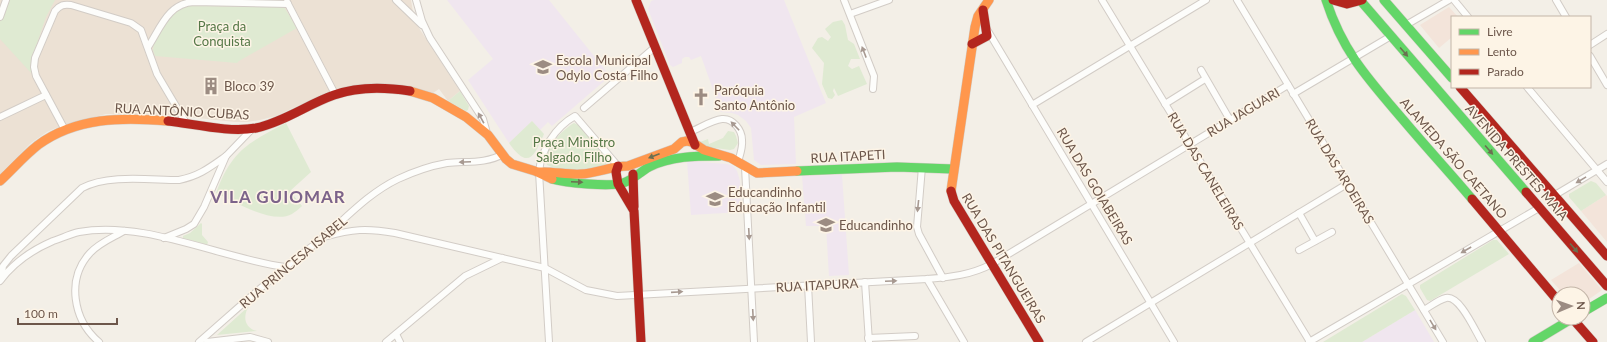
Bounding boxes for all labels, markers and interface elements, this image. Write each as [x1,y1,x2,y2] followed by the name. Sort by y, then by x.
[1451,16,1591,88] legend
[193,18,251,49] park label: Praça da Conquista
[1487,24,1513,39] text: Livre
[1487,44,1517,59] text: Lento
[861,45,867,57] one-way arrow
[1400,46,1409,57] one-way arrow
[556,52,658,83] place label: Escola Municipal Odylo Costa Filho
[533,57,553,77] school or university icon: Escola Municipal Odylo Costa Filho
[1487,64,1524,79] text: Parado
[201,76,221,96] building icon: Bloco 39
[224,78,275,94] place label: Bloco 39
[714,82,795,113] place label: Paróquia Santo Antônio
[1204,84,1282,140] street label: RUA JAGUARI
[691,87,711,107] church icon: Paróquia Santo Antônio
[1397,94,1511,222] street label: ALAMEDA SÃO CAETANO
[114,99,250,123] street label: RUA ANTÔNIO CUBAS
[1462,101,1572,224] street label: AVENIDA PRESTES MAIA
[1164,109,1248,233] street label: RUA DAS CANELEIRAS
[478,112,485,124] one-way arrow
[1302,115,1378,227] street label: RUA DAS AROEIRAS
[730,121,739,130] one-way arrow
[1054,125,1136,247] street label: RUA DAS GOIABEIRAS
[533,134,615,165] park label: Praça Ministro Salgado Filho
[1485,145,1494,155] one-way arrow
[810,146,886,166] street label: RUA ITAPETI
[648,154,660,160] one-way arrow
[458,159,471,165] one-way arrow
[1575,176,1587,183] one-way arrow
[571,178,583,185] one-way arrow
[728,184,826,215] place label: Educandinho Educação Infantil
[209,186,346,207] district label: VILA GUIOMAR
[705,189,725,209] school or university icon: Educandinho Educação Infantil
[959,190,1049,326] street label: RUA DAS PITANGUEIRAS
[915,200,922,212] one-way arrow
[236,212,350,312] street label: RUA PRINCESA ISABEL
[816,215,836,235] school or university icon: Educandinho
[839,217,913,233] place label: Educandinho
[746,227,752,240] one-way arrow
[1570,243,1579,253] one-way arrow
[1460,246,1472,253] one-way arrow
[775,275,859,295] street label: RUA ITAPURA
[885,278,897,285] one-way arrow
[1551,286,1591,326] north arrow
[671,289,683,296] one-way arrow
[18,300,117,326] scale bar
[1575,301,1588,310] text: N
[24,306,58,321] text: 100 m
[750,309,756,322] one-way arrow
[1429,319,1436,331] one-way arrow

